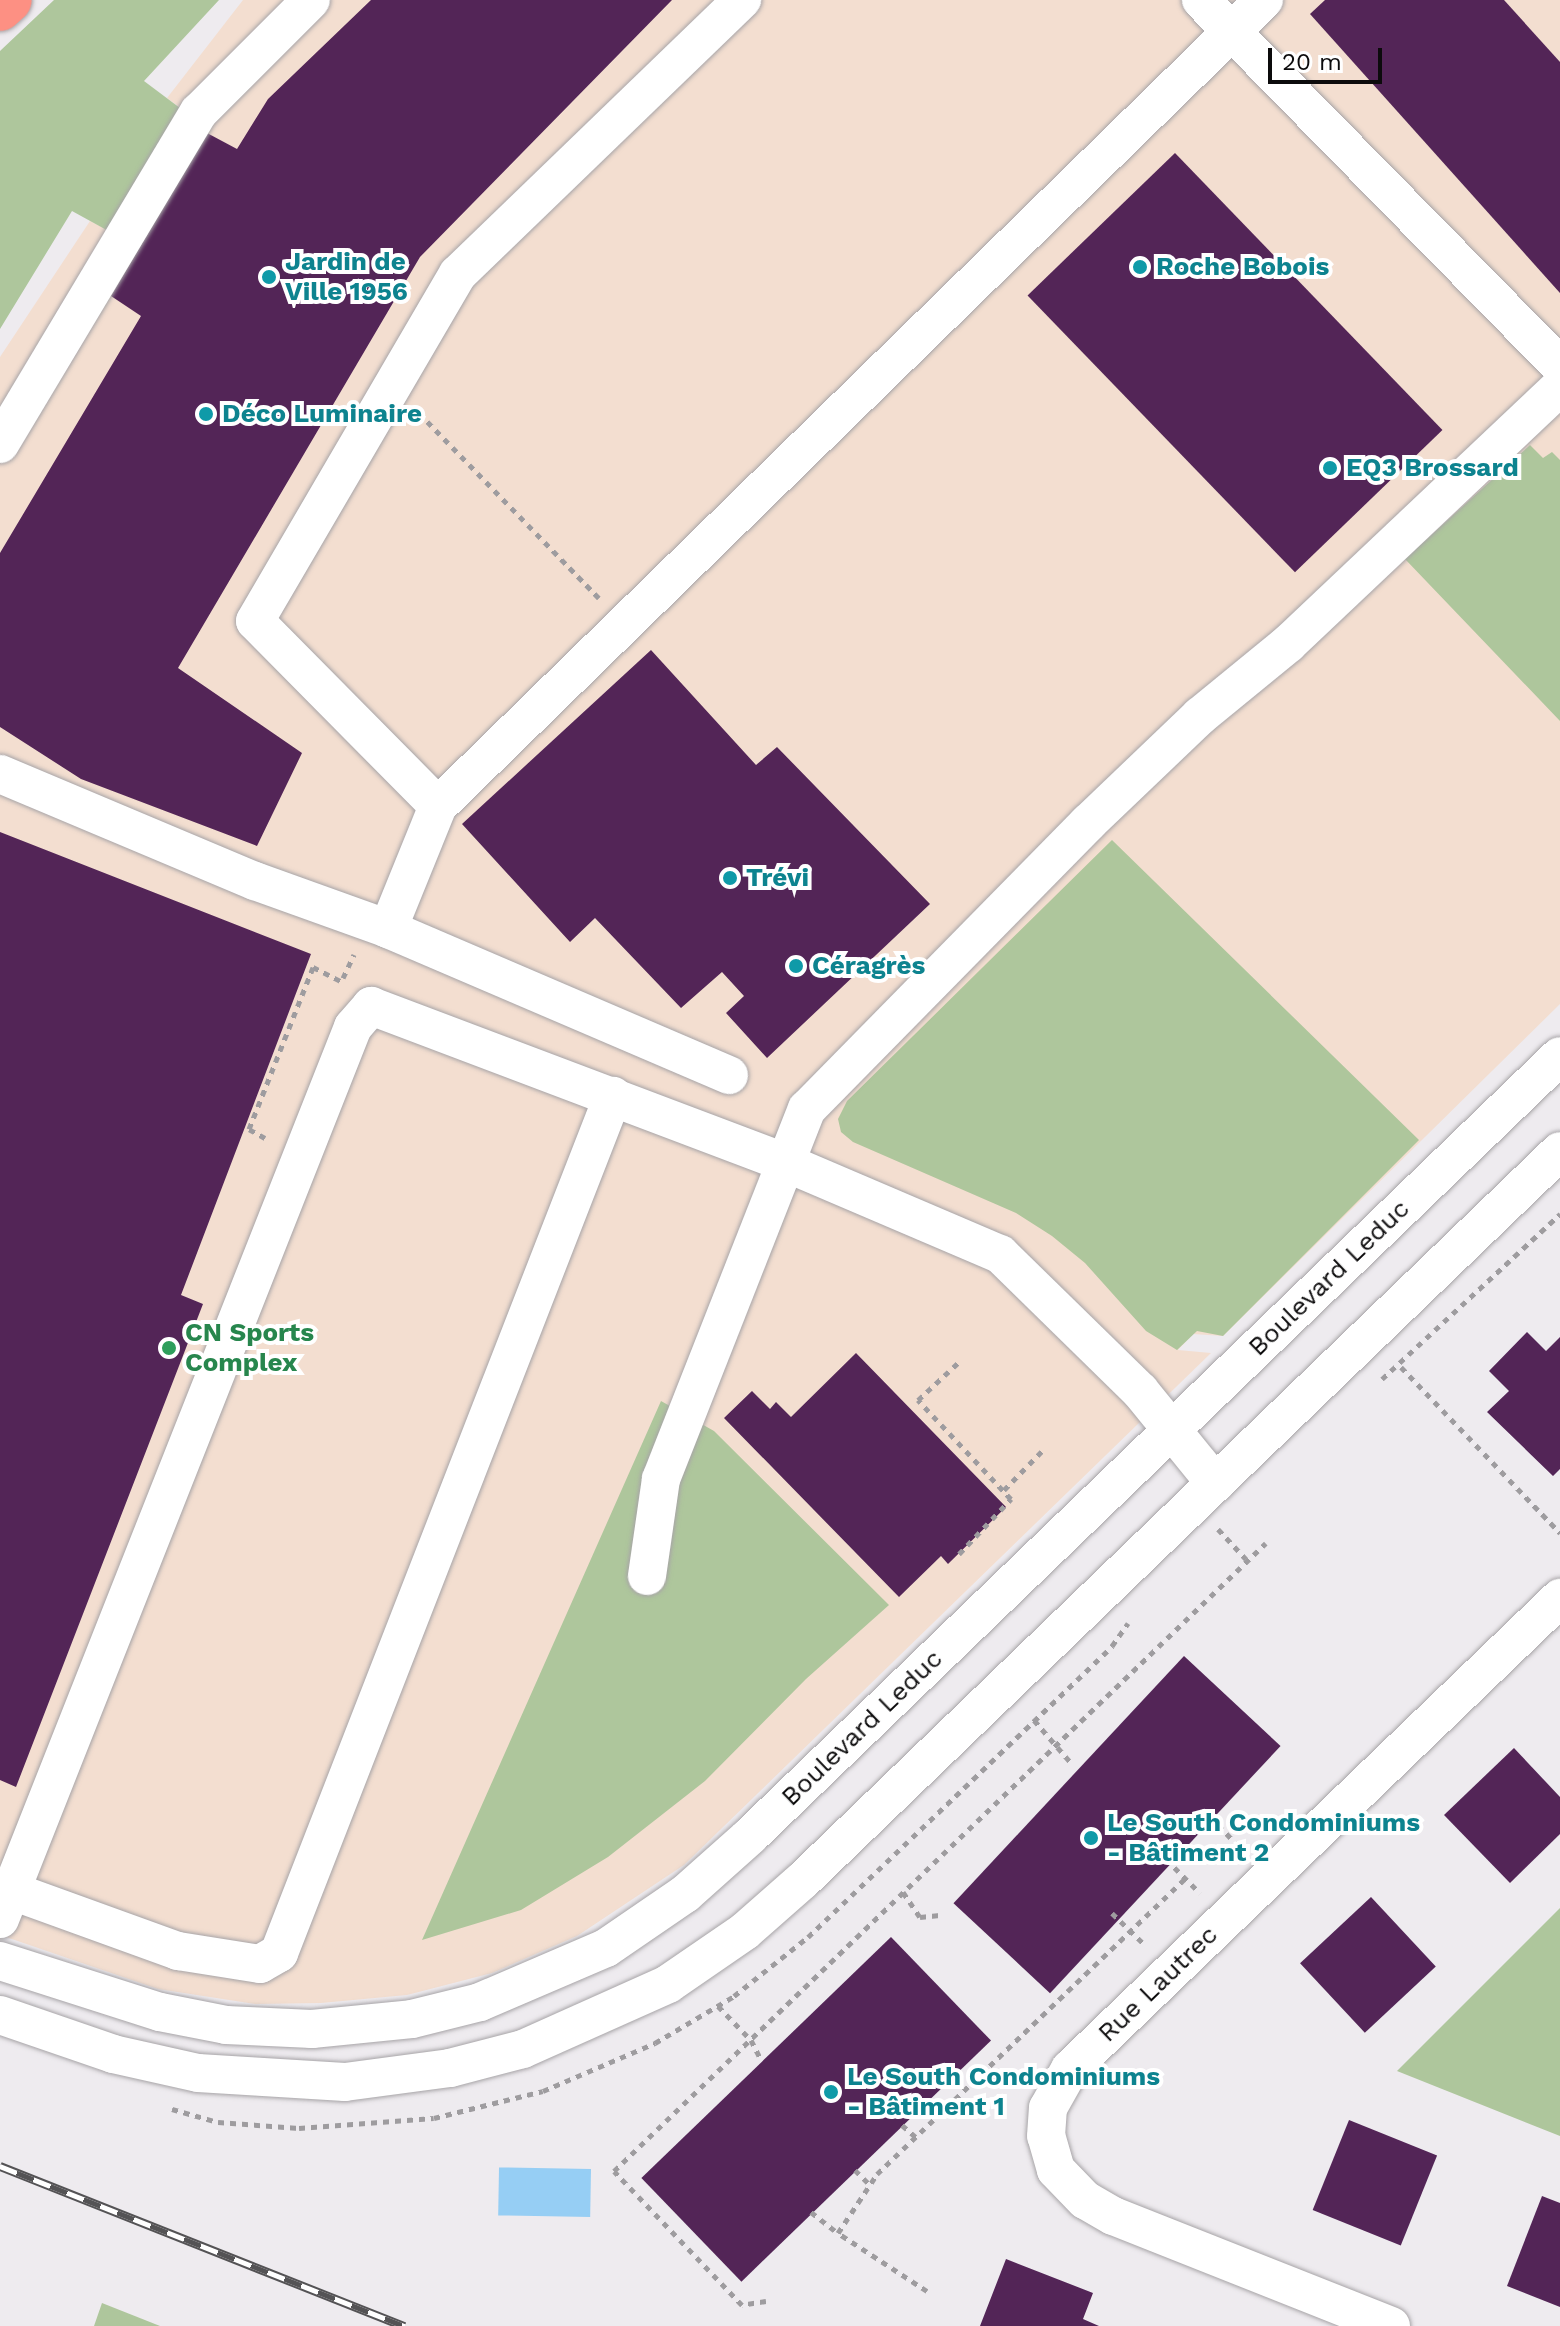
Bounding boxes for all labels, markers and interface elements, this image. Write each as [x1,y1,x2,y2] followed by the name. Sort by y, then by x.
[1272,32,1386,82] scale bar
[1282,48,1342,76] text: 20 m
[285,246,408,308] place label: Jardin de Ville 1956
[1156,251,1329,283] place label: Roche Bobois
[1131,258,1149,276] marker: Roche Bobois
[260,268,278,286] marker: Jardin de Ville 1956
[222,398,422,430] place label: Déco Luminaire
[197,405,215,423] marker: Déco Luminaire
[1346,452,1519,484] place label: EQ3 Brossard
[1321,459,1339,477] marker: EQ3 Brossard
[746,862,809,894] place label: Trévi
[721,869,739,887] marker: Trévi
[812,950,925,982] place label: Céragrès
[787,957,805,975] marker: Céragrès
[1242,1193,1416,1363] street label: Boulevard Leduc
[185,1317,314,1378] place label: CN Sports Complex
[160,1339,178,1357] marker: CN Sports Complex
[775,1643,949,1813] street label: Boulevard Leduc
[1107,1807,1420,1868] place label: Le South Condominiums - Bâtiment 2
[1082,1829,1100,1847] marker: Le South Condominiums - Bâtiment 2
[1092,1919,1224,2049] street label: Rue Lautrec
[847,2061,1160,2122] place label: Le South Condominiums - Bâtiment 1
[822,2083,840,2101] marker: Le South Condominiums - Bâtiment 1

